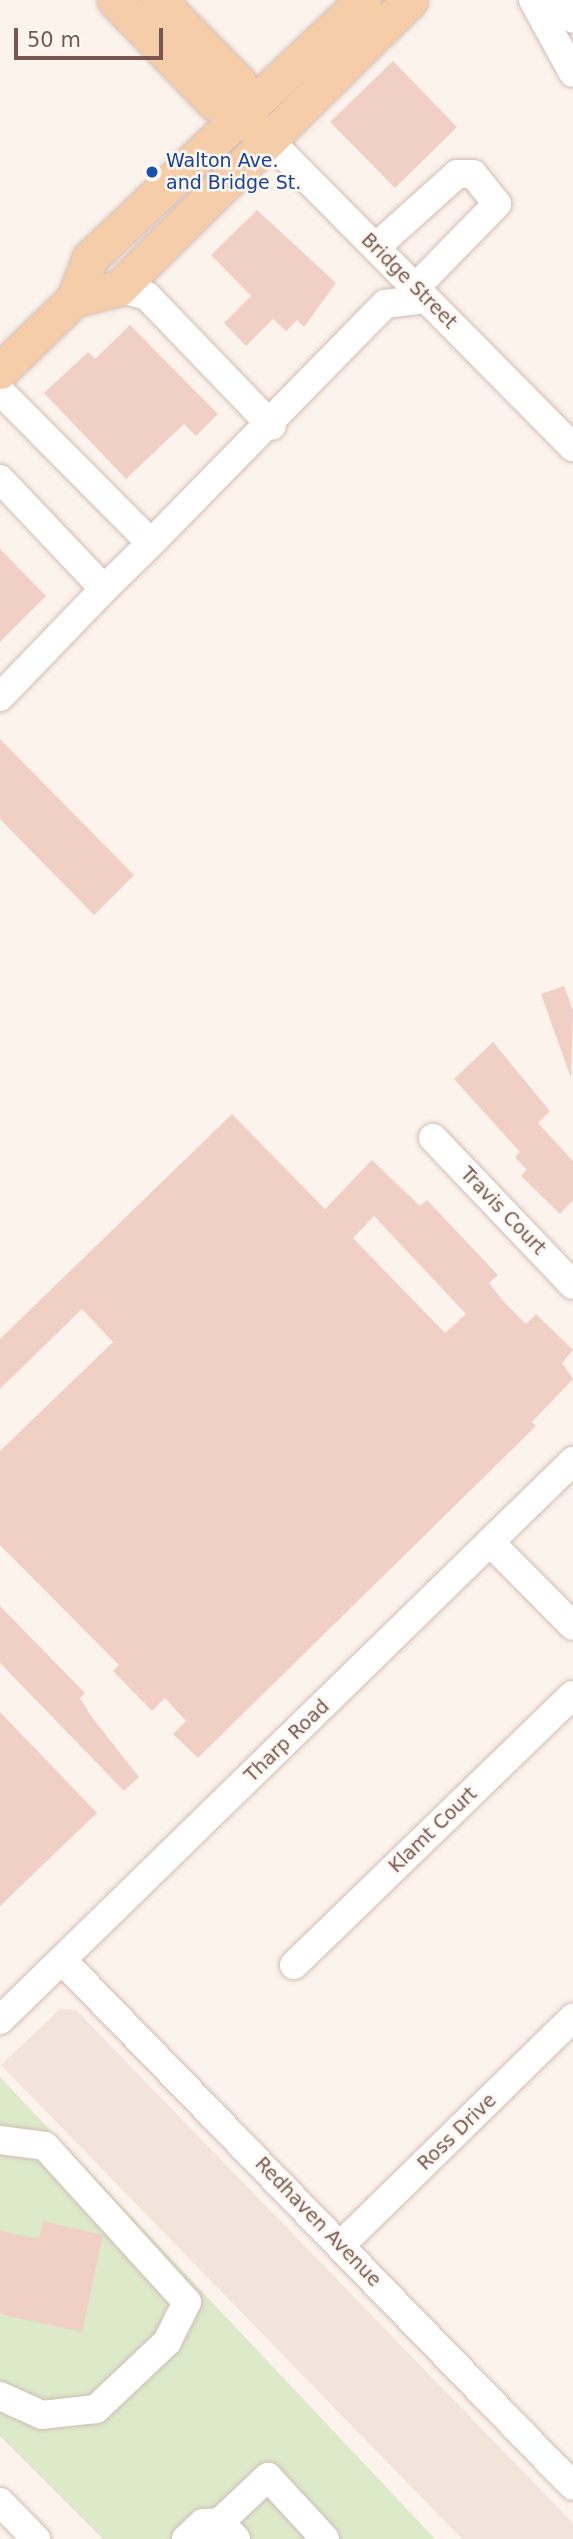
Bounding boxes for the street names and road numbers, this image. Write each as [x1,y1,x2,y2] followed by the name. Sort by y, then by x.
[356,228,462,334] street label: Bridge Street
[456,1162,550,1260] street label: Travis Court
[240,1695,334,1787] street label: Tharp Road
[384,1782,482,1878] street label: Klamt Court
[413,2089,501,2175] street label: Ross Drive
[250,2152,386,2292] street label: Redhaven Avenue

